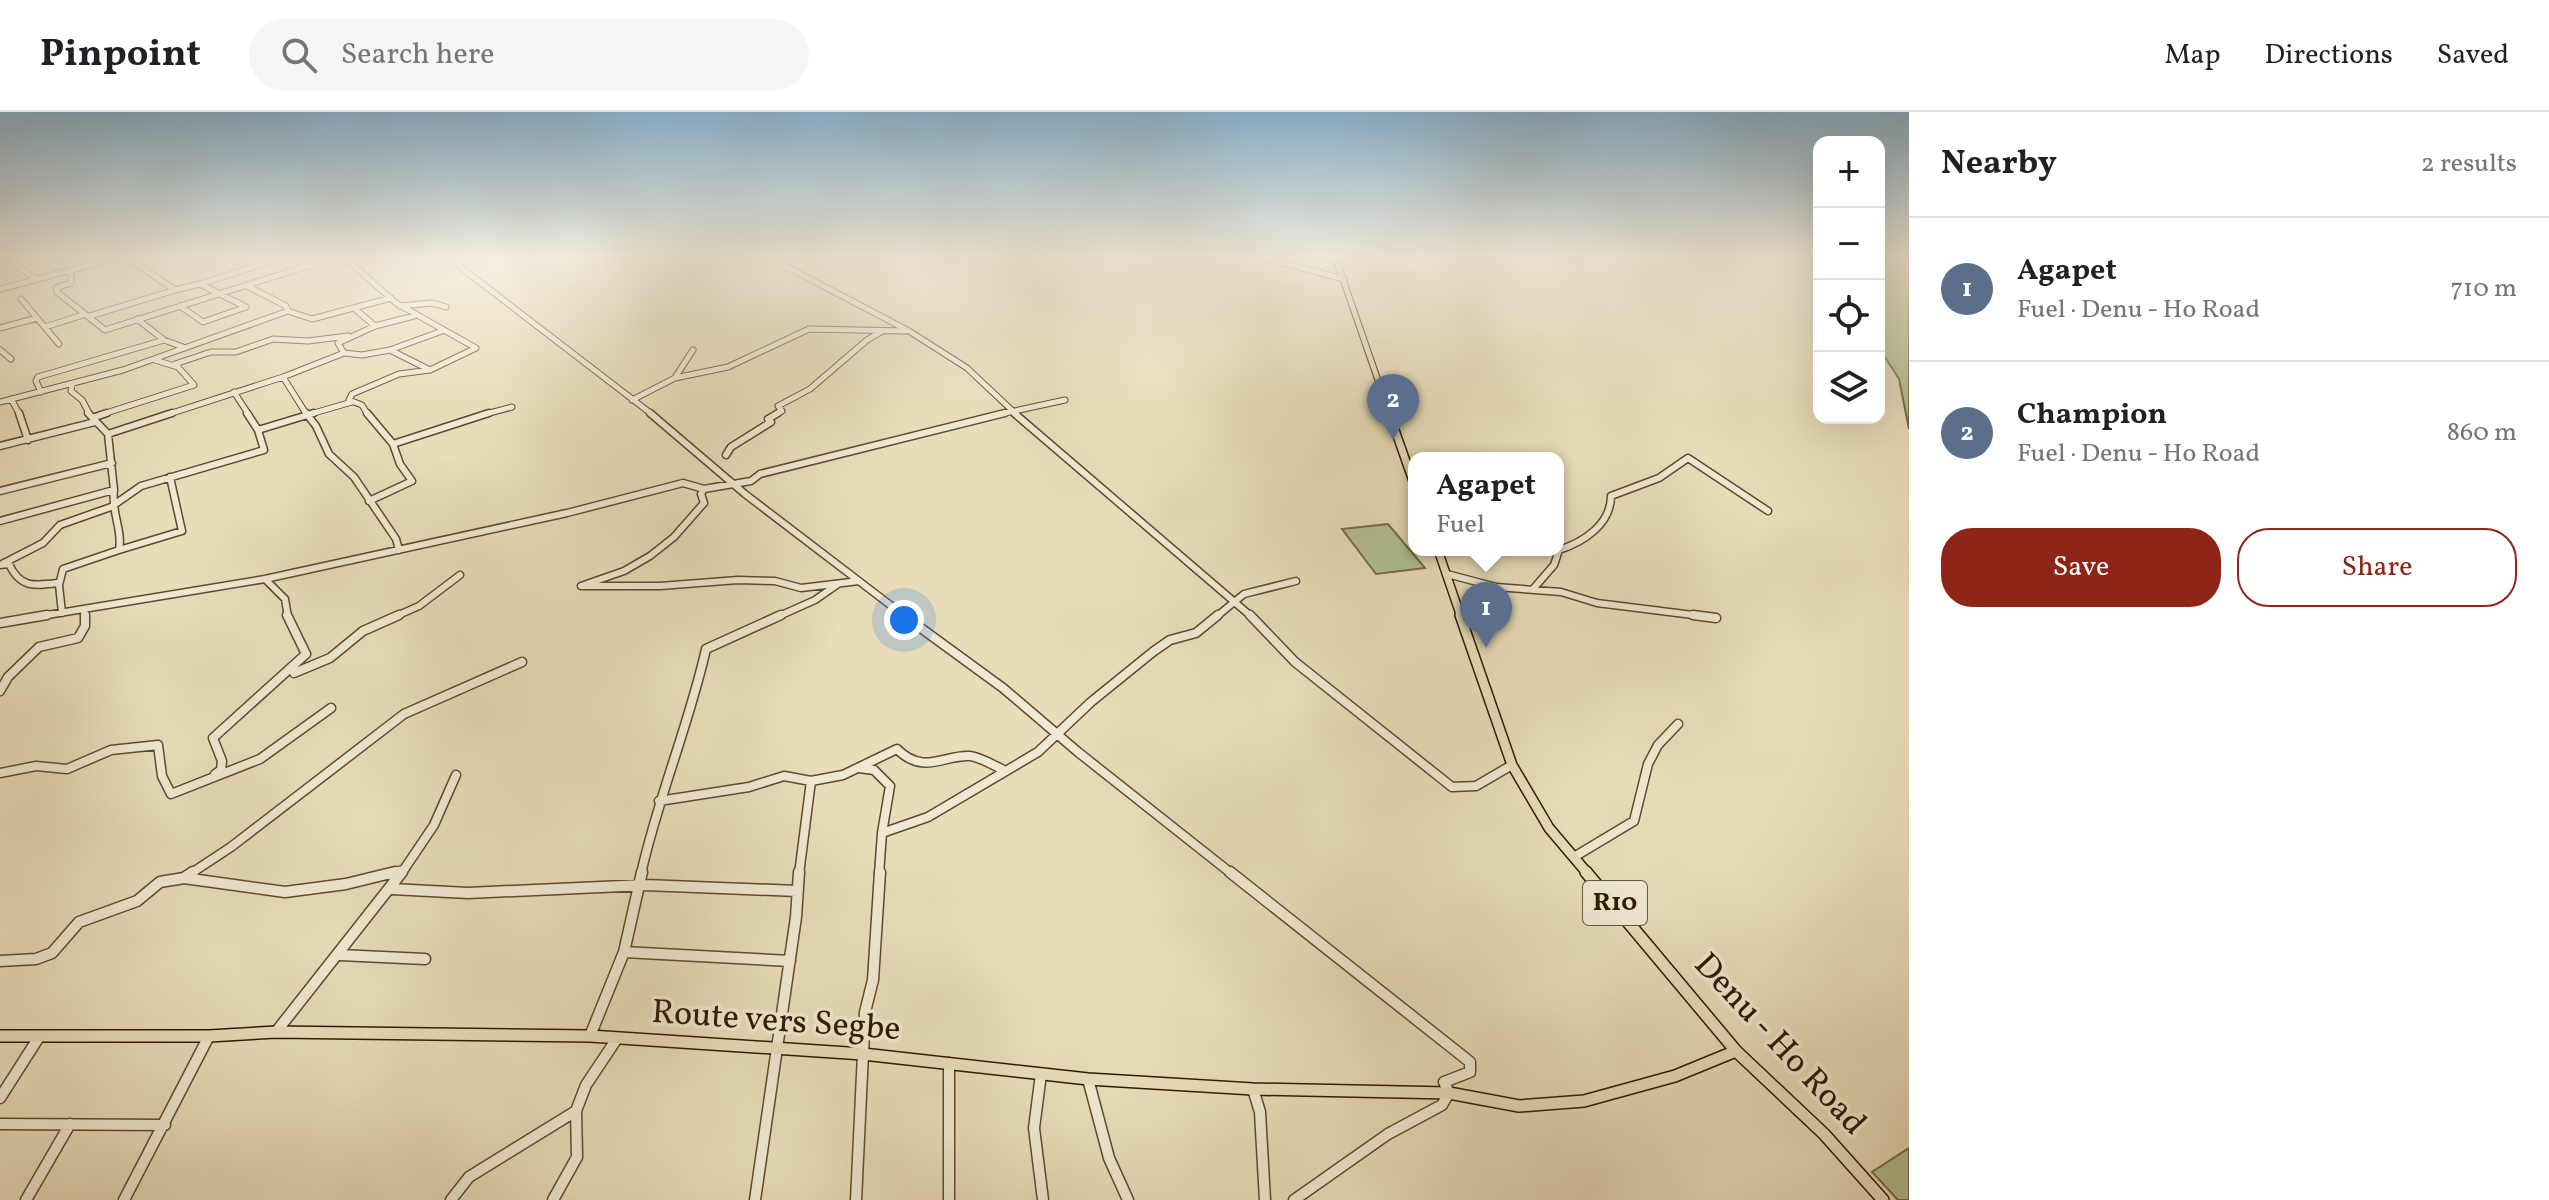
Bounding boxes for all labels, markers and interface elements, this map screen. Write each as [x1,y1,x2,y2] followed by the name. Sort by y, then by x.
[249,19,809,91] search box
[40,29,201,82] text: Pinpoint
[277,33,321,77] icon: search
[341,34,494,76] text: Search here
[2165,36,2221,75] text: Map
[2265,36,2393,75] text: Directions
[2437,36,2509,75] text: Saved
[1813,136,1885,424] map controls
[1813,136,1885,208] button: +
[1941,141,2057,188] text: Nearby
[2421,146,2517,182] text: 2 results
[1813,208,1885,280] button: −
[2017,250,2117,292] text: Agapet
[1962,271,1972,307] text: 1
[2450,271,2517,307] text: 710 m
[1813,280,1885,352] button: locate
[2017,292,2260,328] text: Fuel · Denu - Ho Road
[1813,352,1885,424] button: layers
[1367,374,1419,440] pin: 2
[2017,394,2167,436] text: Champion
[1960,415,1974,451] text: 2
[2447,415,2517,451] text: 860 m
[2017,436,2260,472] text: Fuel · Denu - Ho Road
[1408,452,1564,556] popup
[1436,465,1536,507] text: Agapet
[1436,507,1485,543] text: Fuel
[1941,528,2221,607] button: Save
[2237,528,2517,607] button: Share
[1460,582,1512,648] pin: 1
[884,600,924,640] your location
[1583,881,1647,925] road number: R10
[1682,943,1876,1147] street label: Denu - Ho Road
[650,990,902,1054] street label: Route vers Segbe

